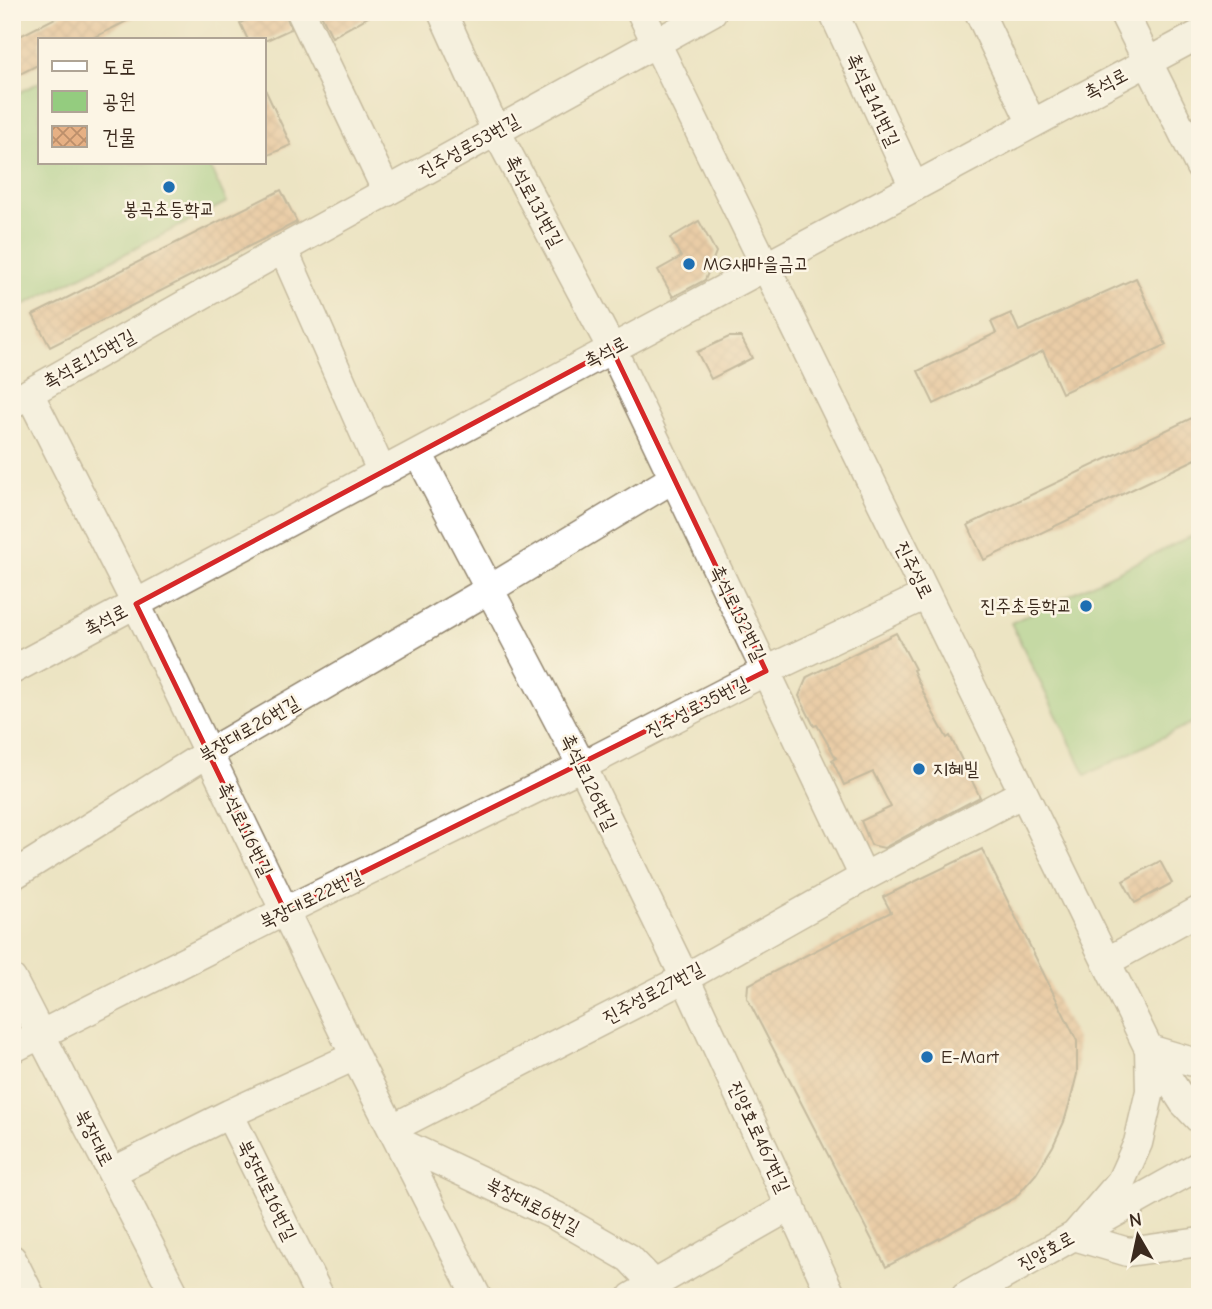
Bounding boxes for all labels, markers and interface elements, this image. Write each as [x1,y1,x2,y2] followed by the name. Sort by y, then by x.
[38,38,266,164] legend
[842,50,904,150] street label: 촉석로141번길
[102,55,136,79] text: 도로
[1081,64,1131,104] street label: 촉석로
[102,89,136,113] text: 공원
[415,109,523,183] street label: 진주성로53번길
[102,125,136,149] text: 건물
[501,151,567,251] street label: 촉석로131번길
[161,179,177,195] marker: 봉곡초등학교
[123,198,215,220] place label: 봉곡초등학교
[703,253,809,275] place label: MG새마을금고
[681,256,697,272] marker: MG새마을금고
[39,325,139,393] street label: 촉석로115번길
[581,332,631,372] street label: 촉석로
[891,538,937,602] street label: 진주성로
[705,562,771,664] street label: 촉석로132번길
[980,595,1072,617] place label: 진주초등학교
[1078,598,1094,614] marker: 진주초등학교
[81,600,131,640] street label: 촉석로
[642,672,752,742] street label: 진주성로35번길
[195,691,303,767] street label: 북장대로26번길
[556,730,622,834] street label: 촉석로126번길
[933,758,980,780] place label: 지혜빌
[911,761,927,777] marker: 지혜빌
[213,778,277,880] street label: 촉석로116번길
[256,865,366,933] street label: 북장대로22번길
[599,957,707,1029] street label: 진주성로27번길
[941,1046,999,1068] place label: E-Mart
[919,1049,935,1065] marker: E-Mart
[724,1078,794,1196] street label: 진양호로467번길
[70,1106,118,1170] street label: 북장대로
[233,1136,301,1244] street label: 북장대로16번길
[483,1173,583,1239] street label: 북장대로6번길
[1104,1200,1174,1270] north arrow
[1128,1208,1143,1232] text: N
[1014,1227,1078,1275] street label: 진양호로

